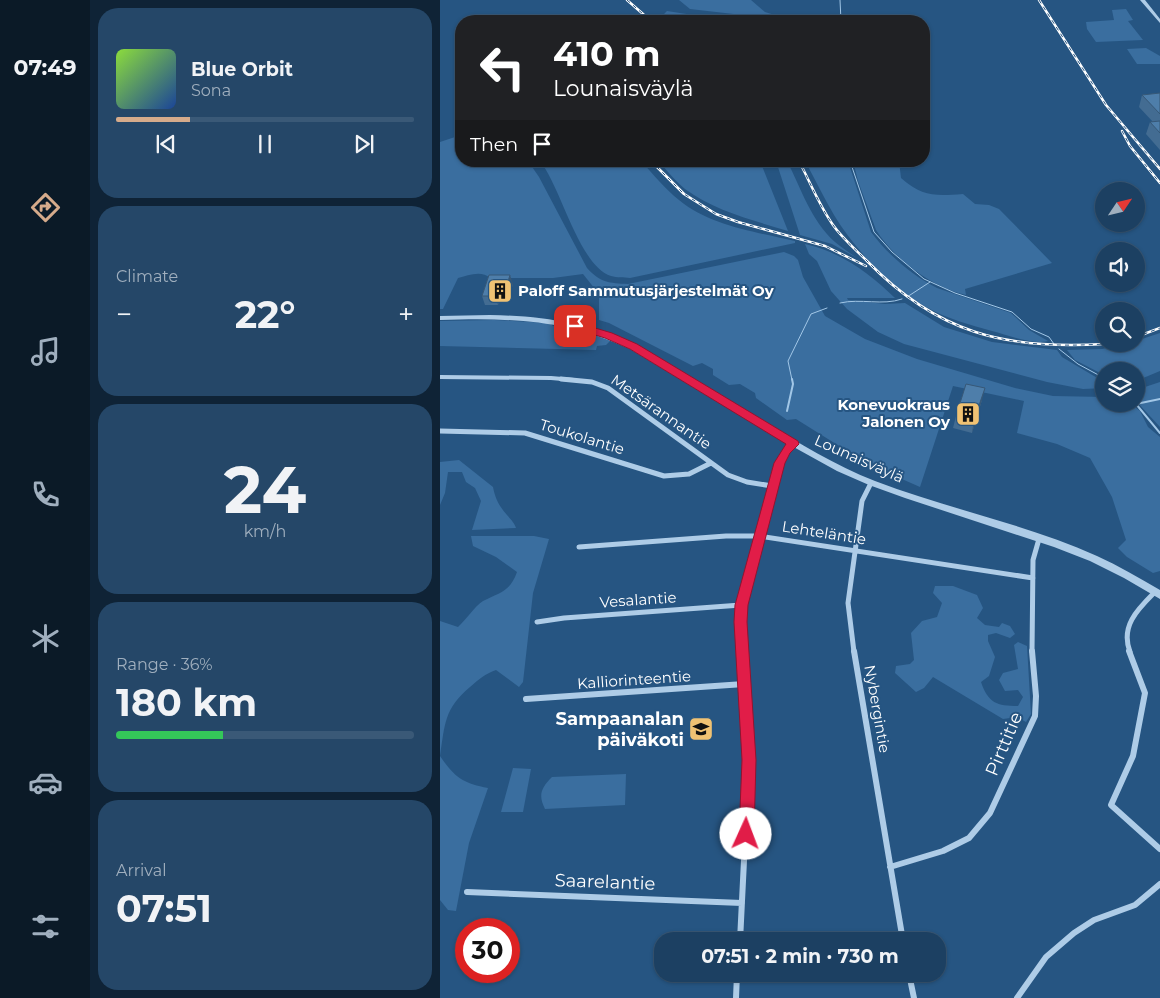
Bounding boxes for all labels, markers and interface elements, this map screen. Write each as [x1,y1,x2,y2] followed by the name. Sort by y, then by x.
[553,32,660,75] text: 410 m
[470,35,535,100] icon: left
[14,54,76,81] text: 07:49
[191,58,293,81] text: Blue Orbit
[553,75,694,102] text: Lounaisväylä
[191,81,231,100] text: Sona
[152,130,180,158] icon: previous
[251,130,279,158] icon: pause
[350,130,378,158] icon: next
[528,130,556,158] icon: arrive
[470,133,518,156] text: Then
[1095,182,1145,232] north arrow
[1095,182,1145,412] map controls
[28,190,63,225] icon: directions
[1095,242,1145,292] button: sound
[116,267,178,286] text: Climate
[487,278,513,304] building icon: Paloff Sammutusjärjestelmät Oy
[518,281,775,300] place label: Paloff Sammutusjärjestelmät Oy
[235,291,295,338] text: 22°
[116,297,132,331] text: −
[398,297,414,331] text: +
[1095,302,1145,352] button: search
[554,305,596,347] pin
[561,312,589,340] icon: arrive
[28,334,63,369] icon: music
[1095,362,1145,412] button: layers
[607,370,715,453] street label: Metsärannantie
[837,395,951,431] place label: Konevuokraus Jalonen Oy
[955,401,981,427] building icon: Konevuokraus Jalonen Oy
[538,415,627,458] street label: Toukolantie
[812,430,907,487] street label: Lounaisväylä
[224,450,306,529] text: 24
[28,477,63,512] icon: phone
[781,516,868,549] street label: Lehteläntie
[244,522,286,541] text: km/h
[599,587,677,612] street label: Vesalantie
[28,621,63,656] icon: climate
[116,655,213,674] text: Range · 36%
[860,663,895,754] street label: Nybergintie
[576,666,692,693] street label: Kalliorinteentie
[116,679,257,726] text: 180 km
[556,708,684,751] place label: Sampaanalan päiväkoti
[981,709,1027,779] street label: Pirttitie
[688,716,714,742] school or university icon: Sampaanalan päiväkoti
[28,765,63,800] icon: car
[719,807,771,859] position arrow
[116,861,166,880] text: Arrival
[554,869,656,895] street label: Saarelantie
[116,885,212,932] text: 07:51
[28,909,63,944] icon: filters
[455,918,520,983] speed limit sign: 30
[701,945,899,968] text: 07:51 · 2 min · 730 m

